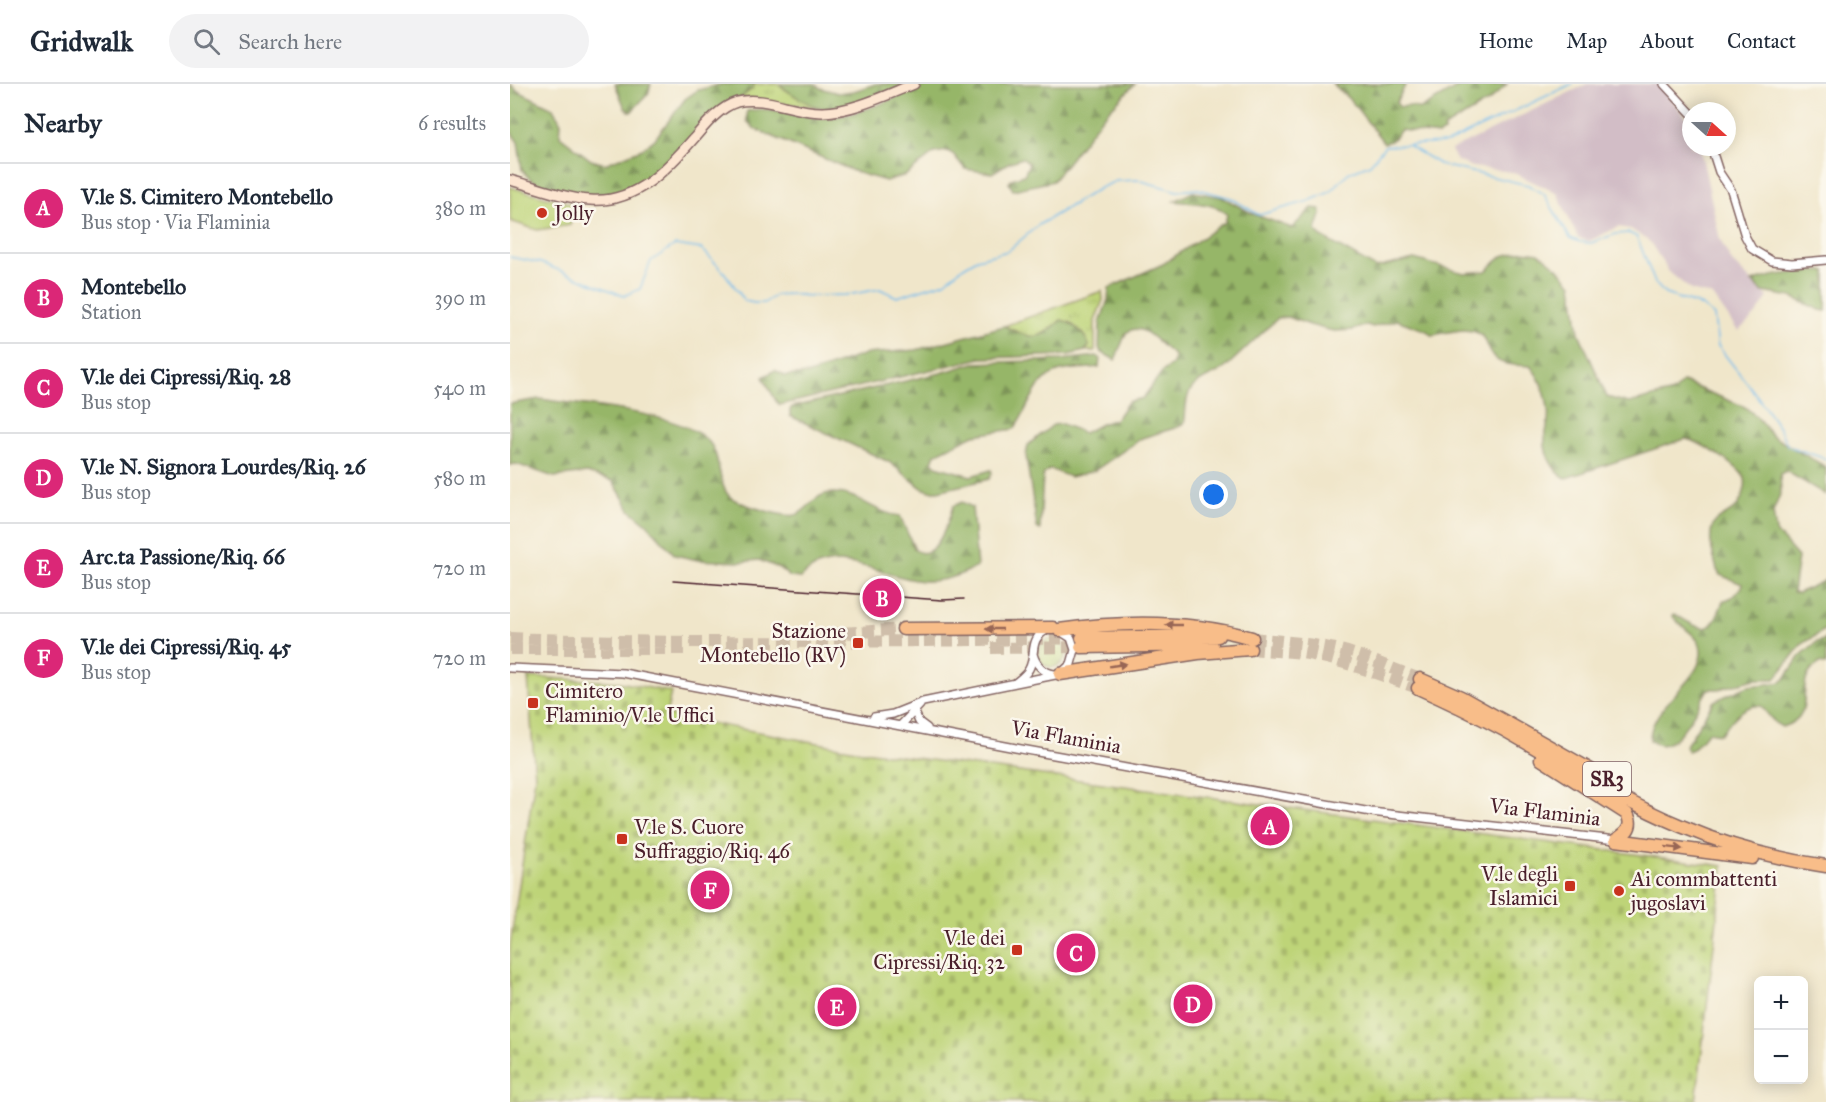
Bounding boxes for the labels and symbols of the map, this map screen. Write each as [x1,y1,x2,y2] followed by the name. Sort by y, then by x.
[1682,102,1736,156] north arrow
[552,200,595,226] place label: Jolly
[535,206,549,220] marker: Jolly
[1199,480,1228,509] your location
[862,576,902,620] pin: B
[700,618,846,668] place label: Stazione Montebello (RV)
[1164,620,1183,630] one-way arrow
[985,624,1004,634] one-way arrow
[851,636,865,650] marker: Stazione Montebello (RV)
[1108,660,1127,669] one-way arrow
[545,678,715,728] place label: Cimitero Flaminio/V.le Uffici
[526,696,540,710] marker: Cimitero Flaminio/V.le Uffici
[1008,714,1123,760] street label: Via Flaminia
[1583,762,1631,796] road number: SR3
[1487,792,1602,832] street label: Via Flaminia
[1250,804,1290,848] pin: A
[633,814,791,864] place label: V.le S. Cuore Suffraggio/Riq. 46
[615,832,629,846] marker: V.le S. Cuore Suffraggio/Riq. 46
[1665,843,1684,852] one-way arrow
[1480,861,1558,911] place label: V.le degli Islamici
[1628,866,1778,916] place label: Ai commbattenti jugoslavi
[690,868,730,912] pin: F
[1563,879,1577,893] marker: V.le degli Islamici
[1612,884,1626,898] marker: Ai commbattenti jugoslavi
[873,925,1006,975] place label: V.le dei Cipressi/Riq. 32
[1056,930,1096,976] pin: C
[1010,943,1024,957] marker: V.le dei Cipressi/Riq. 32
[1174,982,1212,1026] pin: D
[818,984,856,1030] pin: E

